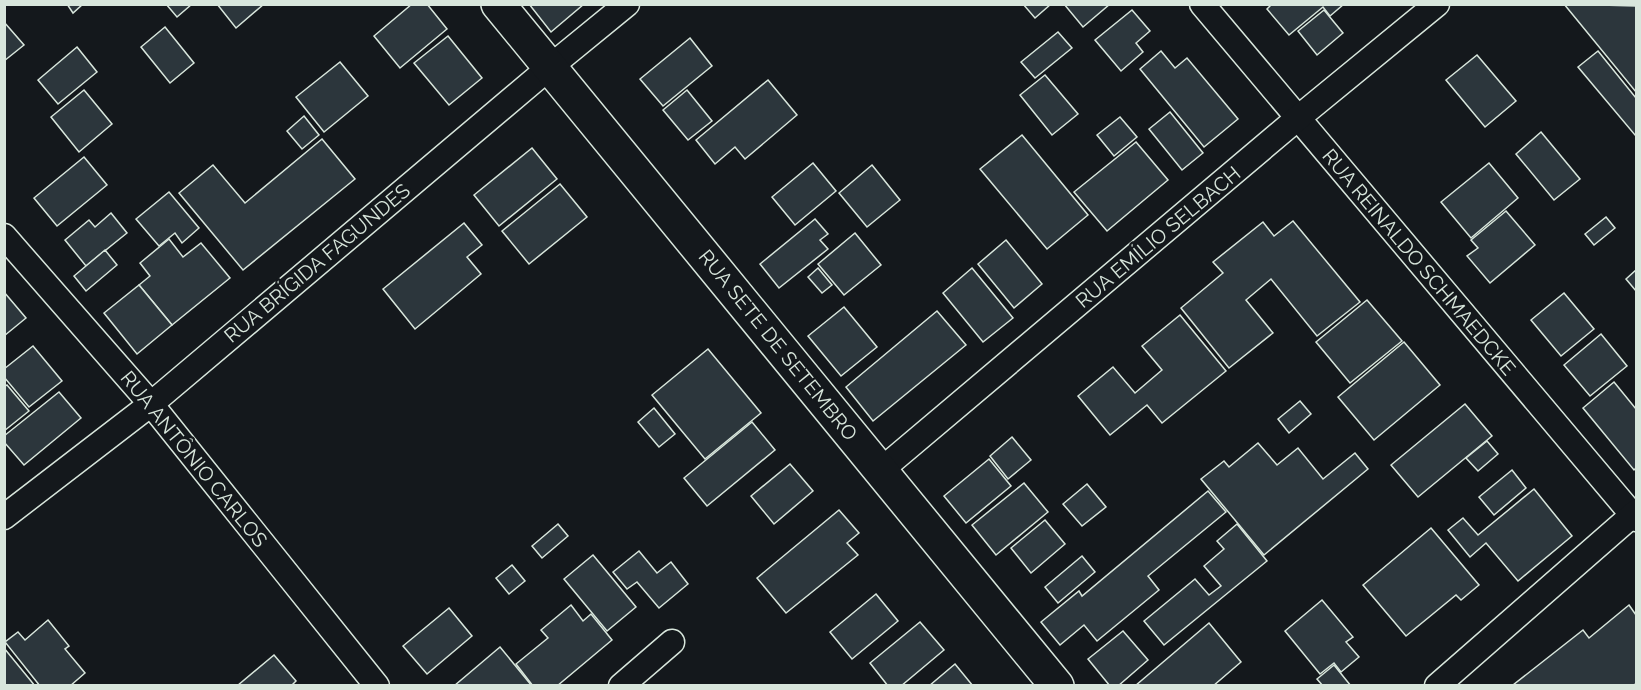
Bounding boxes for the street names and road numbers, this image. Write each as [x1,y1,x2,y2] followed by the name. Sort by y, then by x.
[1317,144,1521,380] street label: RUA REINALDO SCHMAEDCKE
[1071,161,1245,313] street label: RUA EMÍLIO SELBACH
[219,178,415,348] street label: RUA BRÍGIDA FAGUNDES
[694,245,862,445] street label: RUA SETE DE SETEMBRO
[116,366,272,552] street label: RUA ANTÔNIO CARLOS

